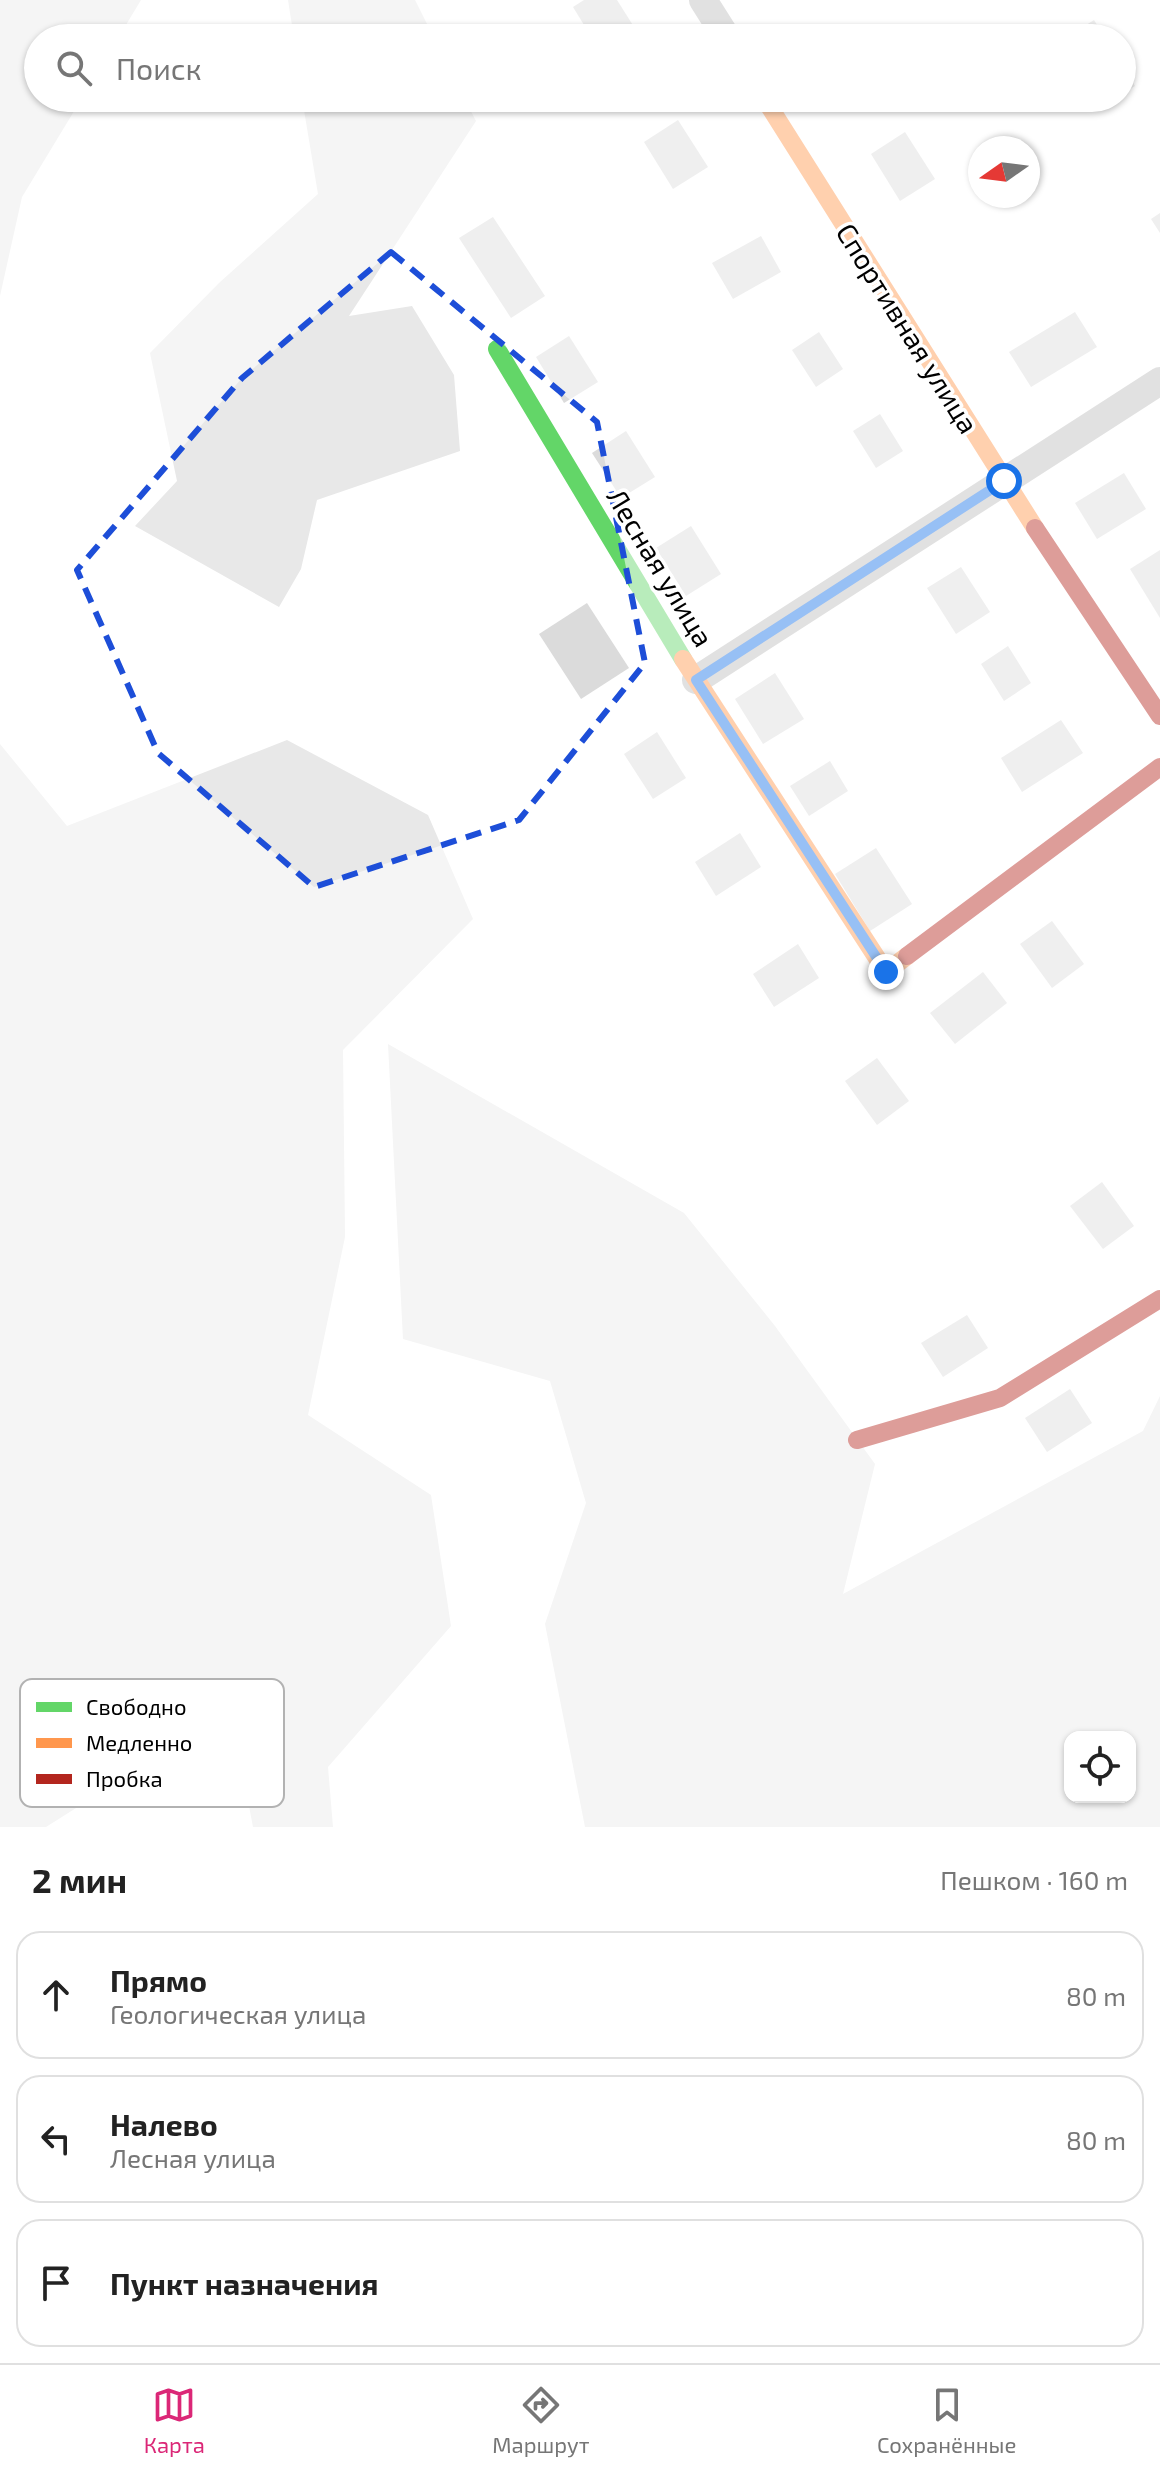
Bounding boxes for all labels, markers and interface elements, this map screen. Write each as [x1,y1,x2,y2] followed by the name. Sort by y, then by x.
[24,24,1136,112] search box
[52,46,96,90] icon: search
[116,50,202,86] text: Поиск
[968,136,1040,208] north arrow
[830,217,986,439] street label: Спортивная улица
[986,463,1022,499] route start
[600,482,722,652] street label: Лесная улица
[868,954,904,990] route end
[20,1679,284,1807] legend
[86,1693,186,1719] text: Свободно
[86,1729,192,1755] text: Медленно
[1064,1731,1136,1803] map controls
[1064,1731,1136,1803] button: locate
[86,1765,163,1791] text: Пробка
[32,1859,127,1900] text: 2 мин
[940,1864,1128,1895] text: Пешком · 160 m
[110,1962,207,1998] text: Прямо
[34,1973,78,2017] icon: ahead
[1066,1980,1126,2011] text: 80 m
[110,1998,366,2029] text: Геологическая улица
[110,2106,218,2142] text: Налево
[34,2117,78,2161] icon: left
[1066,2124,1126,2155] text: 80 m
[110,2142,276,2173] text: Лесная улица
[34,2261,78,2305] icon: arrive
[110,2265,378,2301] text: Пункт назначения
[144,2383,205,2457] tab: Карта
[492,2383,589,2457] tab: Маршрут
[877,2383,1016,2457] tab: Сохранённые

